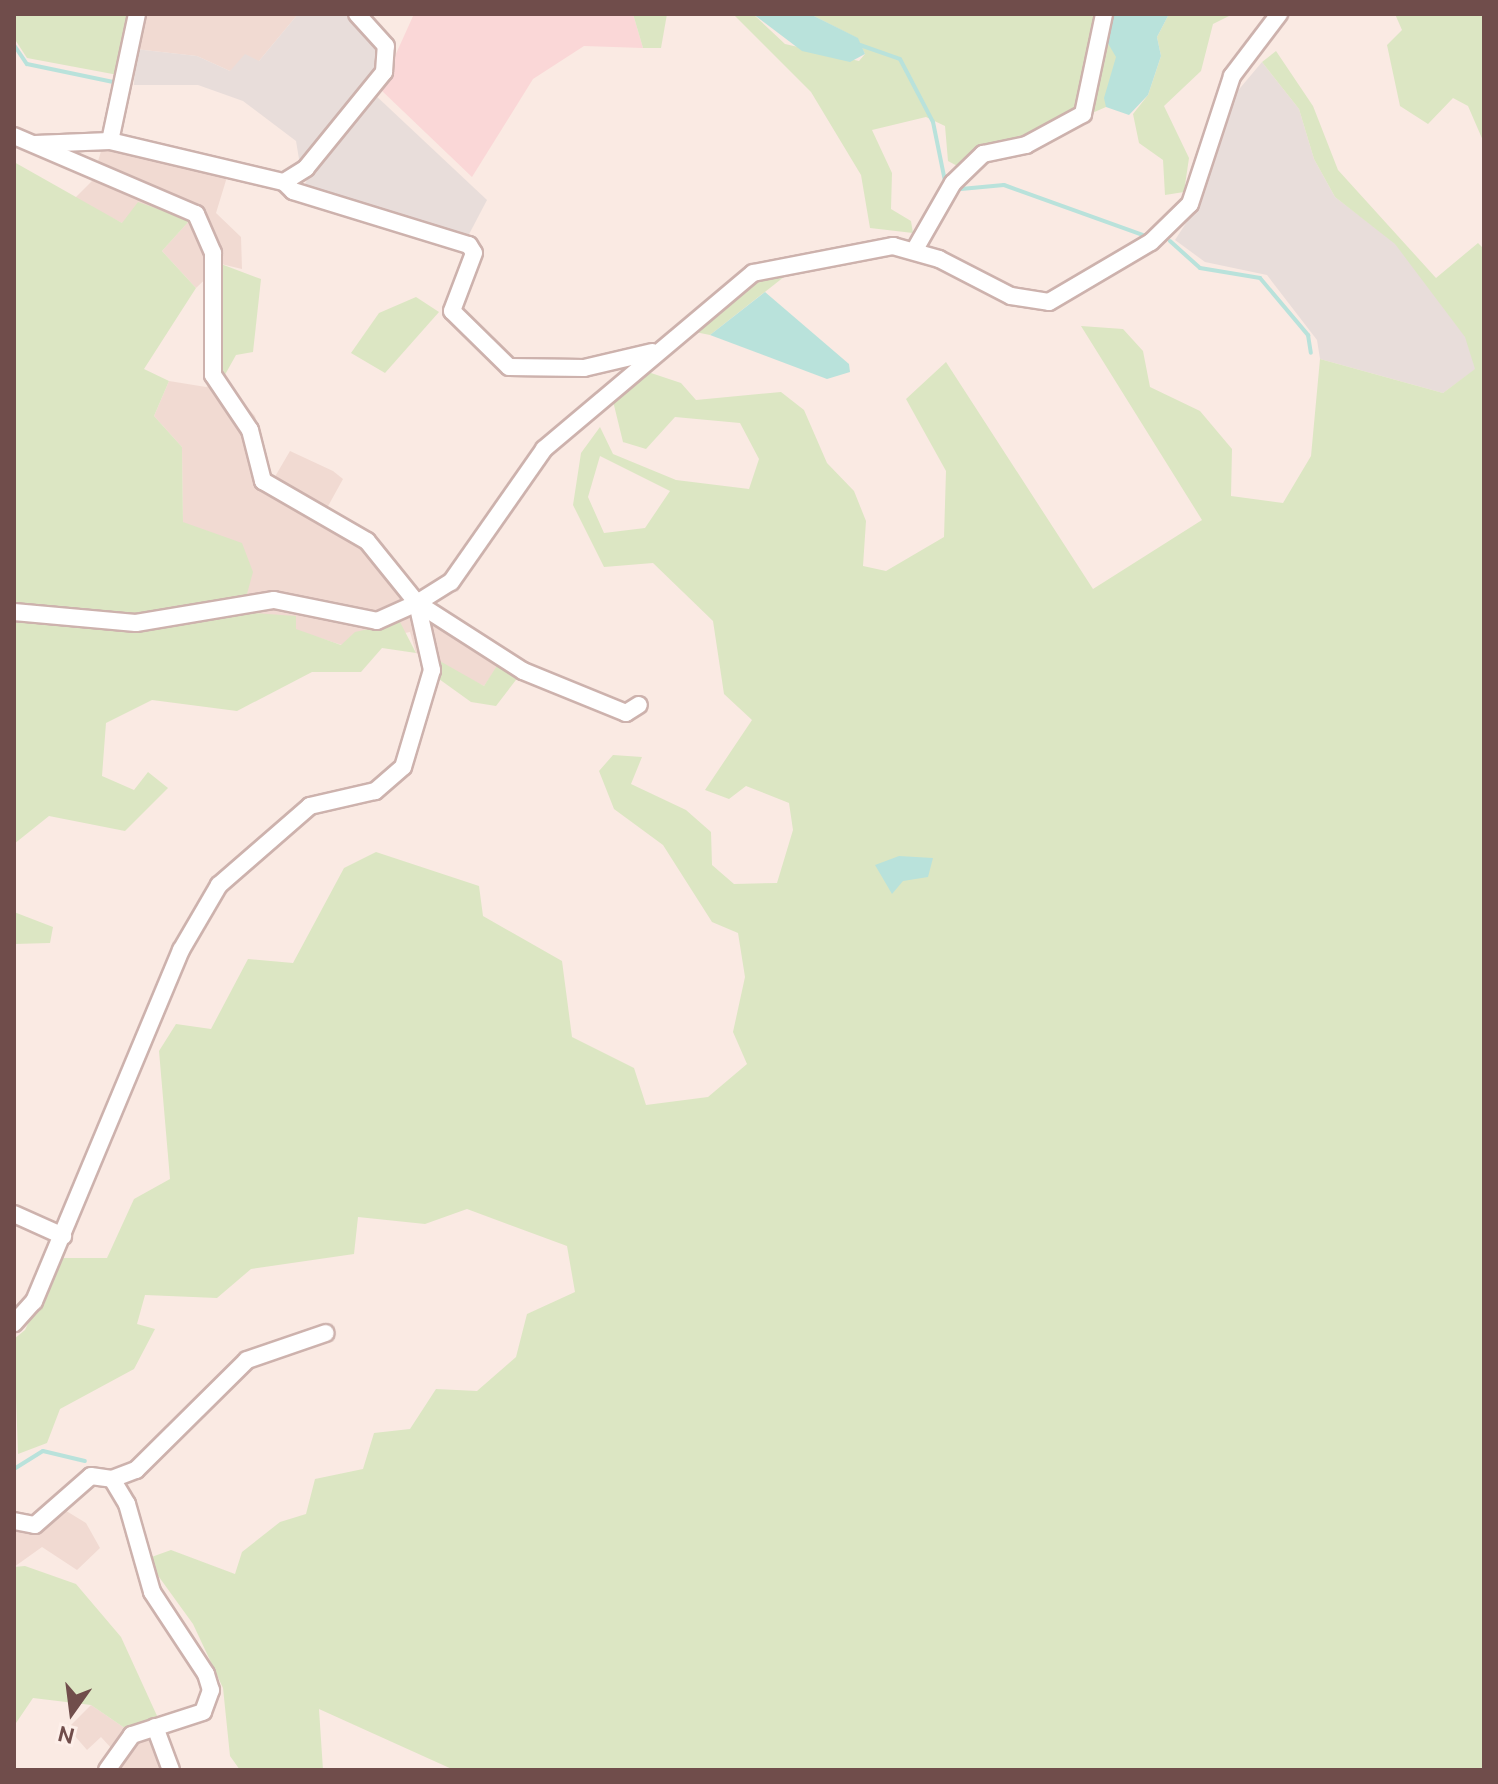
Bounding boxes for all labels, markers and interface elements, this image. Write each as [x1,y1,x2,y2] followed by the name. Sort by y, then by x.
[32,1672,112,1752] north arrow
[55,1722,77,1750] text: N

